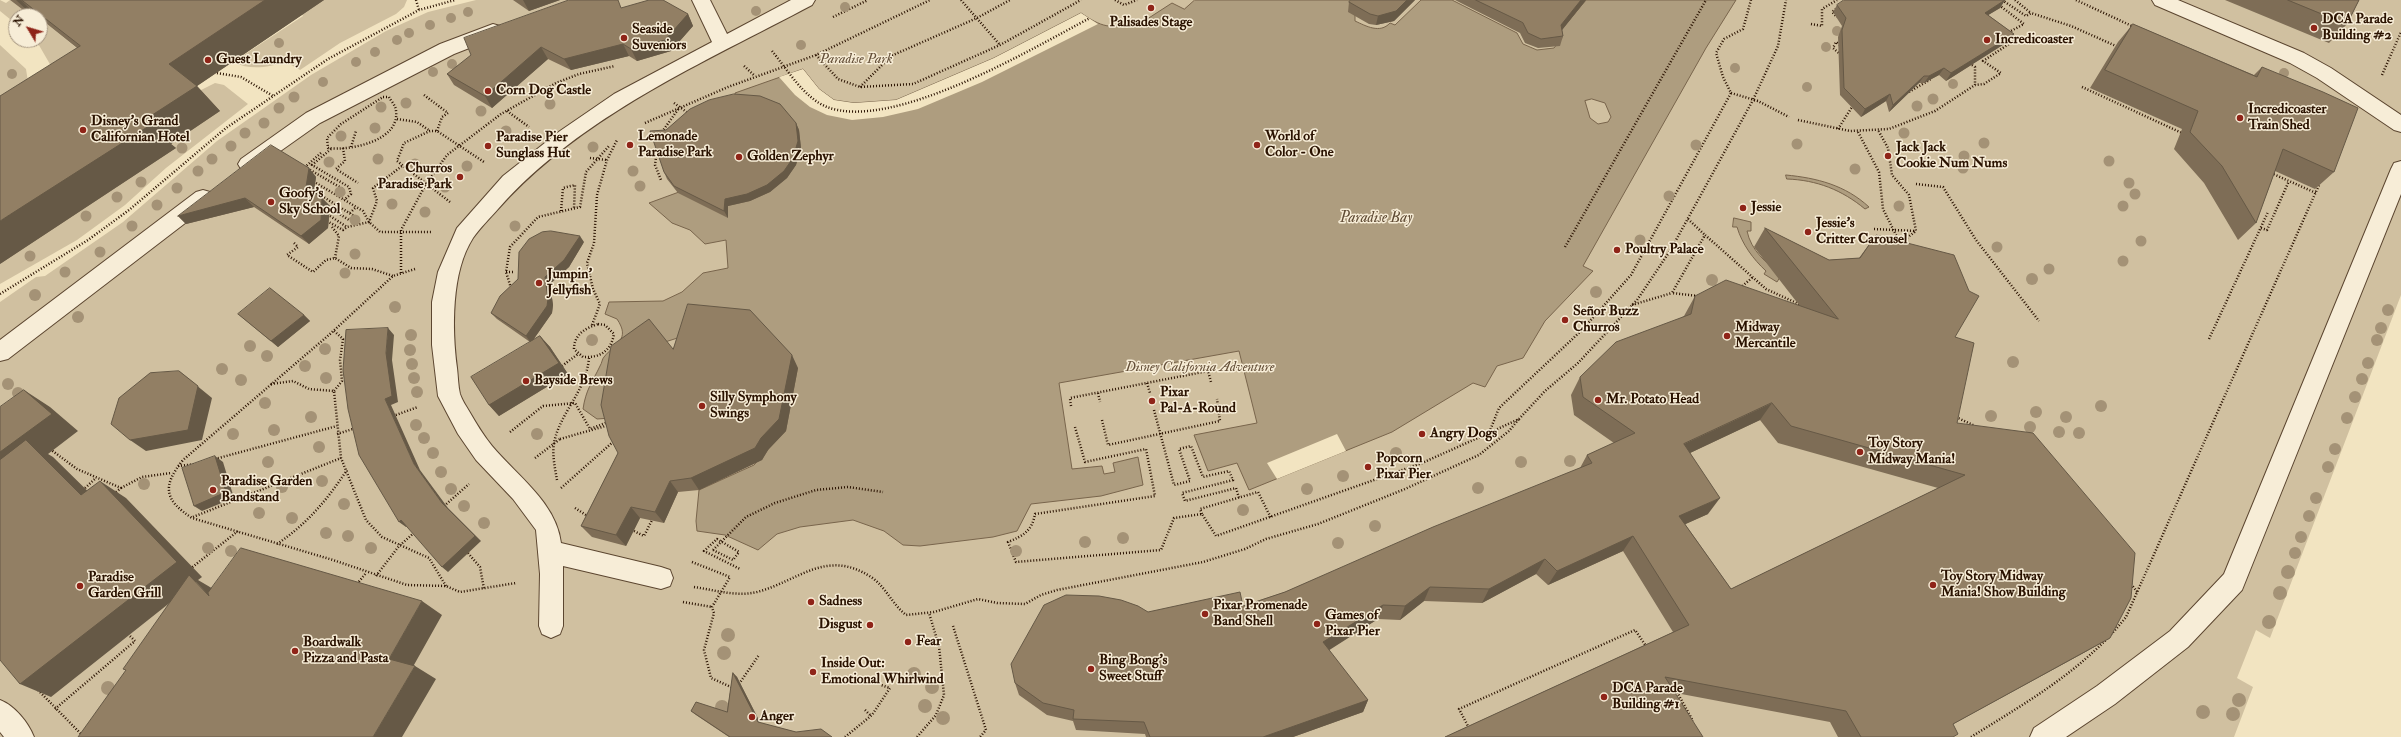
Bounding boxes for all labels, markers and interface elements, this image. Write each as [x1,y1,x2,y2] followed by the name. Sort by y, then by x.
[1146,3,1156,13] marker: Palisades Stage
[8,8,48,48] north arrow
[2322,12,2393,44] place label: DCA Parade Building #2
[11,13,27,29] text: N
[1110,15,1192,31] place label: Palisades Stage
[632,22,686,54] place label: Seaside Suveniors
[2309,23,2319,33] marker: DCA Parade Building #2
[1995,32,2074,48] place label: Incredicoaster
[619,33,629,43] marker: Seaside Suveniors
[1982,35,1992,45] marker: Incredicoaster
[216,52,302,68] place label: Guest Laundry
[820,52,892,68] park label: Paradise Park
[203,55,213,65] marker: Guest Laundry
[496,83,591,99] place label: Corn Dog Castle
[483,86,493,96] marker: Corn Dog Castle
[2248,102,2327,134] place label: Incredicoaster Train Shed
[2235,113,2245,123] marker: Incredicoaster Train Shed
[91,114,190,146] place label: Disney's Grand Californian Hotel
[78,125,88,135] marker: Disney's Grand Californian Hotel
[638,129,712,162] place label: Lemonade Paradise Park
[1265,129,1334,162] place label: World of Color - One
[496,130,570,162] place label: Paradise Pier Sunglass Hut
[625,140,635,150] marker: Lemonade Paradise Park
[1252,140,1262,150] marker: World of Color - One
[1896,140,2007,172] place label: Jack Jack Cookie Num Nums
[483,141,493,151] marker: Paradise Pier Sunglass Hut
[747,149,834,165] place label: Golden Zephyr
[1883,151,1893,161] marker: Jack Jack Cookie Num Nums
[734,152,744,162] marker: Golden Zephyr
[378,161,452,194] place label: Churros Paradise Park
[455,172,465,182] marker: Churros Paradise Park
[279,186,340,218] place label: Goofy's Sky School
[266,197,276,207] marker: Goofy's Sky School
[1751,200,1781,216] place label: Jessie
[1738,203,1748,213] marker: Jessie
[1340,210,1412,228] water label: Paradise Bay
[1816,216,1907,248] place label: Jessie’s Critter Carousel
[1803,227,1813,237] marker: Jessie’s Critter Carousel
[1625,242,1704,258] place label: Poultry Palace
[1612,245,1622,255] marker: Poultry Palace
[547,267,592,300] place label: Jumpin' Jellyfish
[534,278,544,288] marker: Jumpin' Jellyfish
[1573,304,1639,336] place label: Señor Buzz Churros
[1560,315,1570,325] marker: Señor Buzz Churros
[1735,320,1796,352] place label: Midway Mercantile
[1722,331,1732,341] marker: Midway Mercantile
[1126,360,1274,376] park label: Disney California Adventure
[534,373,613,389] place label: Bayside Brews
[521,376,531,386] marker: Bayside Brews
[1160,385,1236,418] place label: Pixar Pal-A-Round
[710,390,797,422] place label: Silly Symphony Swings
[1606,392,1699,408] place label: Mr. Potato Head
[1593,395,1603,405] marker: Mr. Potato Head
[1147,396,1157,406] marker: Pixar Pal-A-Round
[697,401,707,411] marker: Silly Symphony Swings
[1430,426,1497,442] place label: Angry Dogs
[1417,429,1427,439] marker: Angry Dogs
[1868,436,1955,468] place label: Toy Story Midway Mania!
[1855,447,1865,457] marker: Toy Story Midway Mania!
[1376,451,1431,484] place label: Popcorn Pixar Pier
[1363,462,1373,472] marker: Popcorn Pixar Pier
[221,474,312,506] place label: Paradise Garden Bandstand
[208,485,218,495] marker: Paradise Garden Bandstand
[1941,569,2066,602] place label: Toy Story Midway Mania! Show Building
[88,570,161,602] place label: Paradise Garden Grill
[1928,580,1938,590] marker: Toy Story Midway Mania! Show Building
[75,581,85,591] marker: Paradise Garden Grill
[819,594,862,610] place label: Sadness
[806,597,816,607] marker: Sadness
[1213,598,1307,630] place label: Pixar Promenade Band Shell
[1325,608,1380,640] place label: Games of Pixar Pier
[1200,609,1210,619] marker: Pixar Promenade Band Shell
[818,617,862,633] place label: Disgust
[1312,619,1322,629] marker: Games of Pixar Pier
[865,620,875,630] marker: Disgust
[916,634,941,650] place label: Fear
[303,635,389,668] place label: Boardwalk Pizza and Pasta
[903,637,913,647] marker: Fear
[290,646,300,656] marker: Boardwalk Pizza and Pasta
[1099,653,1167,686] place label: Bing Bong’s Sweet Stuff
[821,656,944,688] place label: Inside Out: Emotional Whirlwind
[1086,664,1096,674] marker: Bing Bong’s Sweet Stuff
[808,667,818,677] marker: Inside Out: Emotional Whirlwind
[1612,681,1683,714] place label: DCA Parade Building #1
[1599,692,1609,702] marker: DCA Parade Building #1
[760,709,794,725] place label: Anger
[747,712,757,722] marker: Anger

